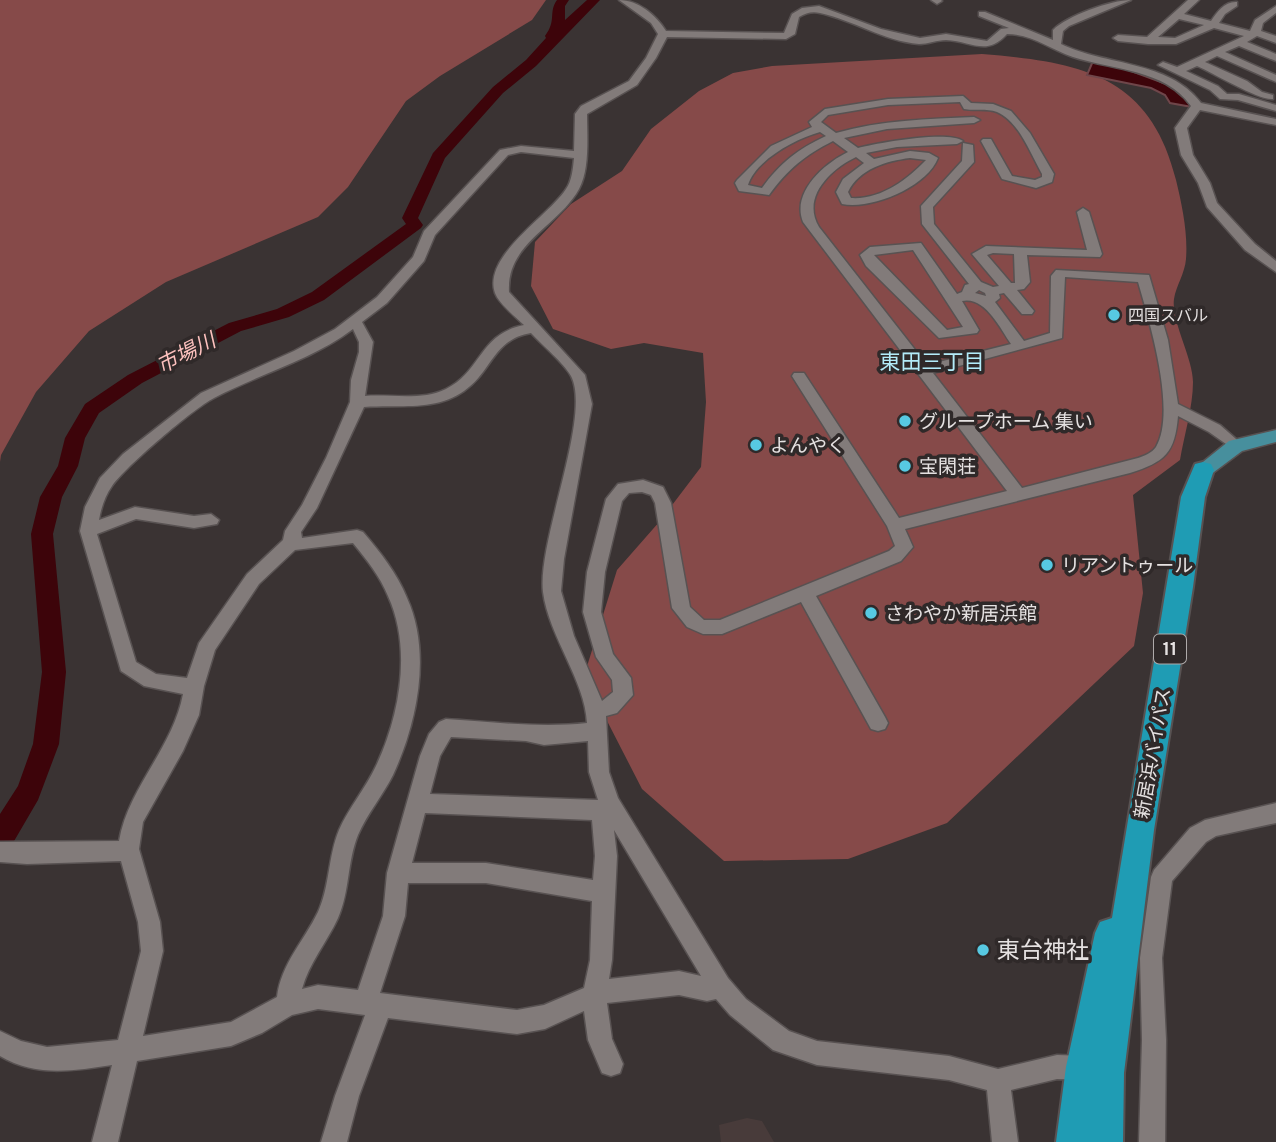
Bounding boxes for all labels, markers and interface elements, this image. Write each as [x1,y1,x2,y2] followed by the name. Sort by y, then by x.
[1106,307,1122,323] marker: 四国スバル
[1128,307,1208,327] place label: 四国スバル
[152,327,223,381] water label: 市場川
[880,350,985,377] district label: 東田三丁目
[919,411,1093,435] place label: グループホーム 集い
[897,413,913,429] marker: グループホーム 集い
[770,435,846,459] place label: よんやく
[748,437,764,453] marker: よんやく
[919,456,976,480] place label: 宝閑荘
[897,458,913,474] marker: 宝閑荘
[1061,555,1193,579] place label: リアントゥール
[1039,557,1055,573] marker: リアントゥール
[885,603,1037,627] place label: さわやか新居浜館
[863,605,879,621] marker: さわやか新居浜館
[1154,634,1186,664] road number: 11
[1131,686,1177,821] street label: 新居浜バイパス
[997,938,1089,967] place label: 東台神社
[975,942,991,958] marker: 東台神社

